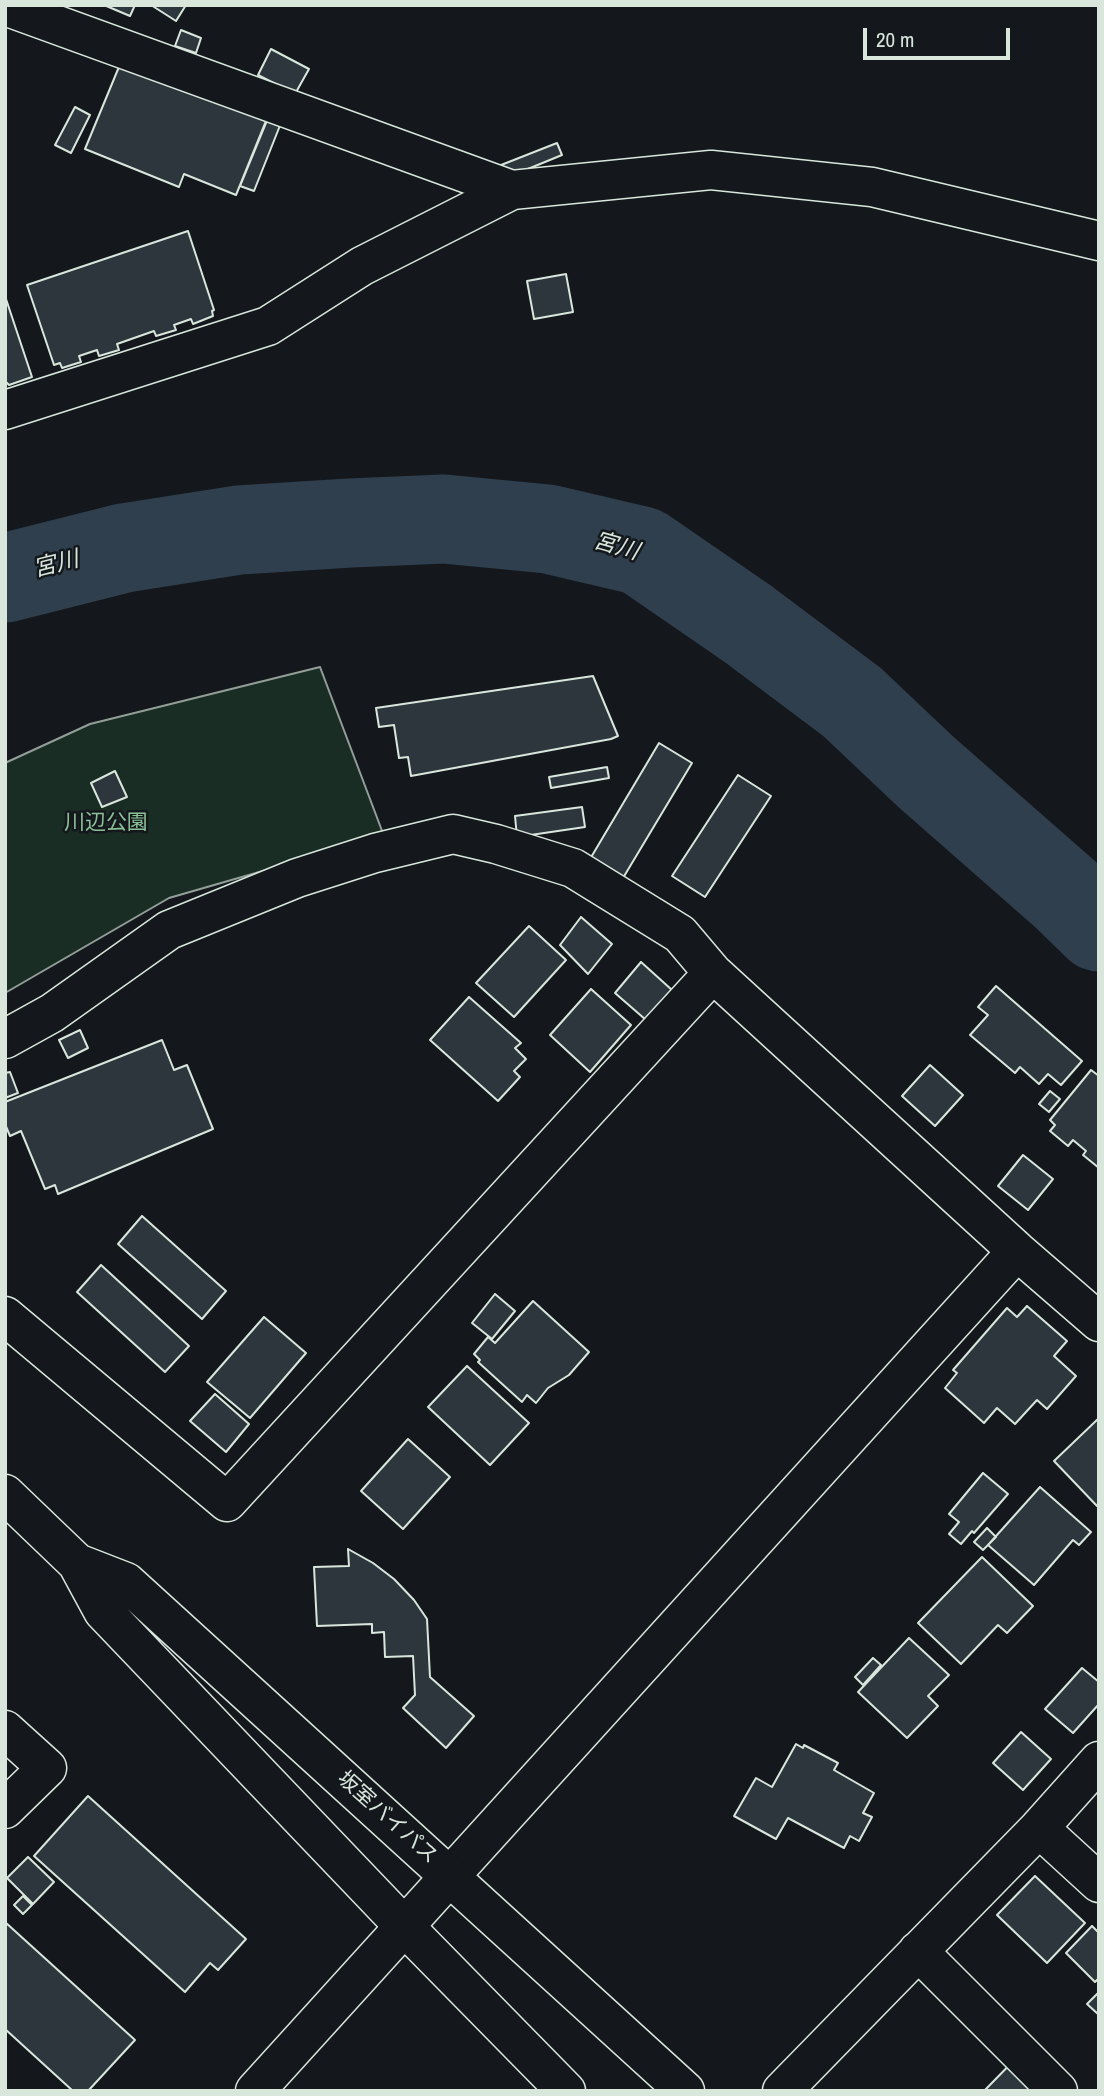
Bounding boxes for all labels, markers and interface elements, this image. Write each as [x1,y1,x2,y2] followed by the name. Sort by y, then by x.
[866,14,1013,58] scale bar
[876,25,914,54] text: 20 m
[590,527,642,567] water label: 宮川
[30,546,82,584] water label: 宮川
[64,810,148,836] park label: 川辺公園
[332,1766,442,1870] street label: 坂室バイパス

